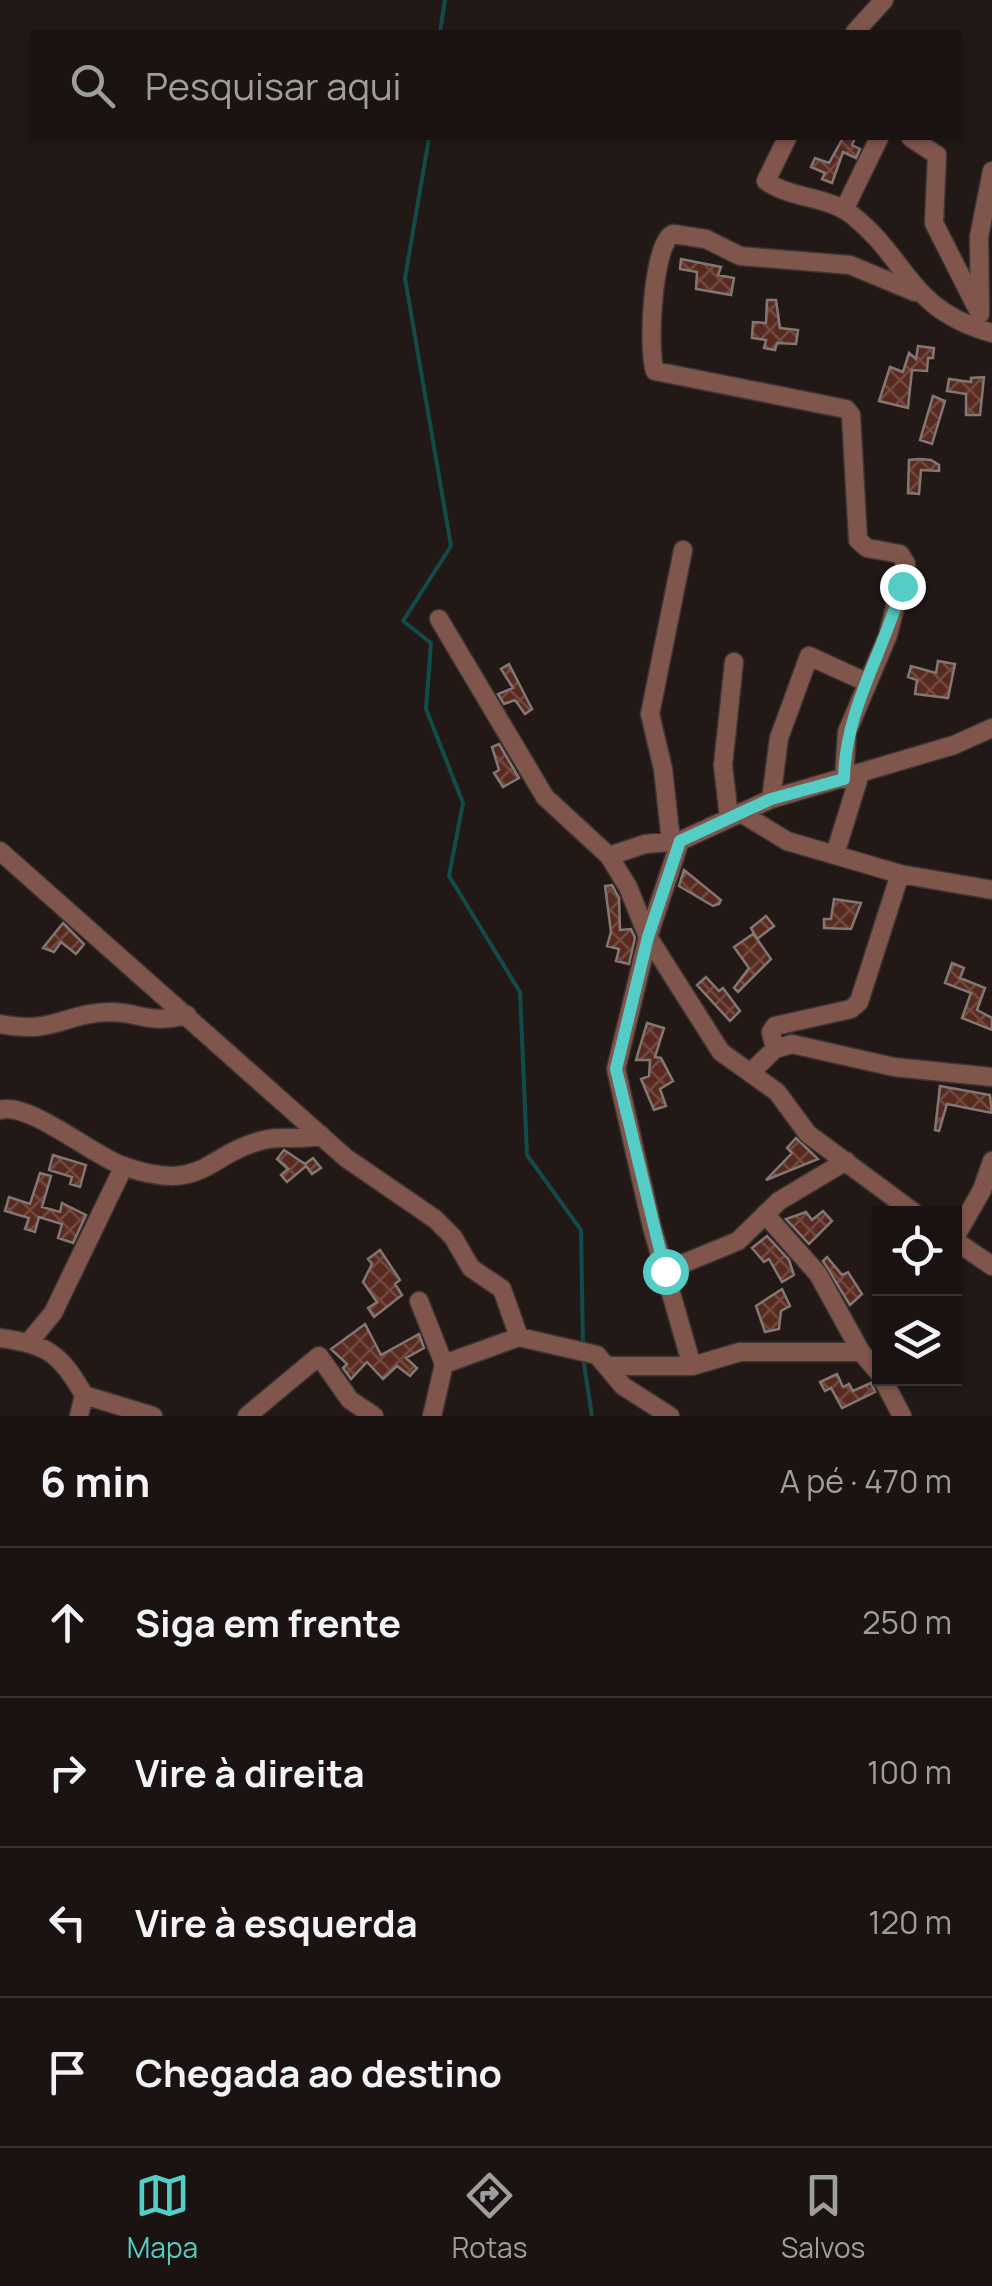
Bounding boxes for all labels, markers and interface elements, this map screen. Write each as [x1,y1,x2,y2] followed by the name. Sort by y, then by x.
[30,30,962,140] search box
[65,58,120,113] icon: search
[145,59,401,111] text: Pesquisar aqui
[880,564,926,610] route end
[872,1206,962,1386] map controls
[872,1206,962,1296] button: locate
[643,1249,689,1295] route start
[872,1296,962,1386] button: layers
[40,1452,150,1510] text: 6 min
[780,1459,952,1503] text: A pé · 470 m
[40,1595,95,1650] icon: ahead
[135,1596,401,1648] text: Siga em frente
[862,1600,952,1644] text: 250 m
[40,1745,95,1800] icon: right
[135,1746,365,1798] text: Vire à direita
[867,1750,952,1794] text: 100 m
[40,1895,95,1950] icon: left
[135,1896,418,1948] text: Vire à esquerda
[868,1900,952,1944] text: 120 m
[40,2045,95,2100] icon: arrive
[135,2046,502,2098] text: Chegada ao destino
[127,2168,198,2266] tab: Mapa
[452,2168,527,2266] tab: Rotas
[781,2168,865,2266] tab: Salvos

